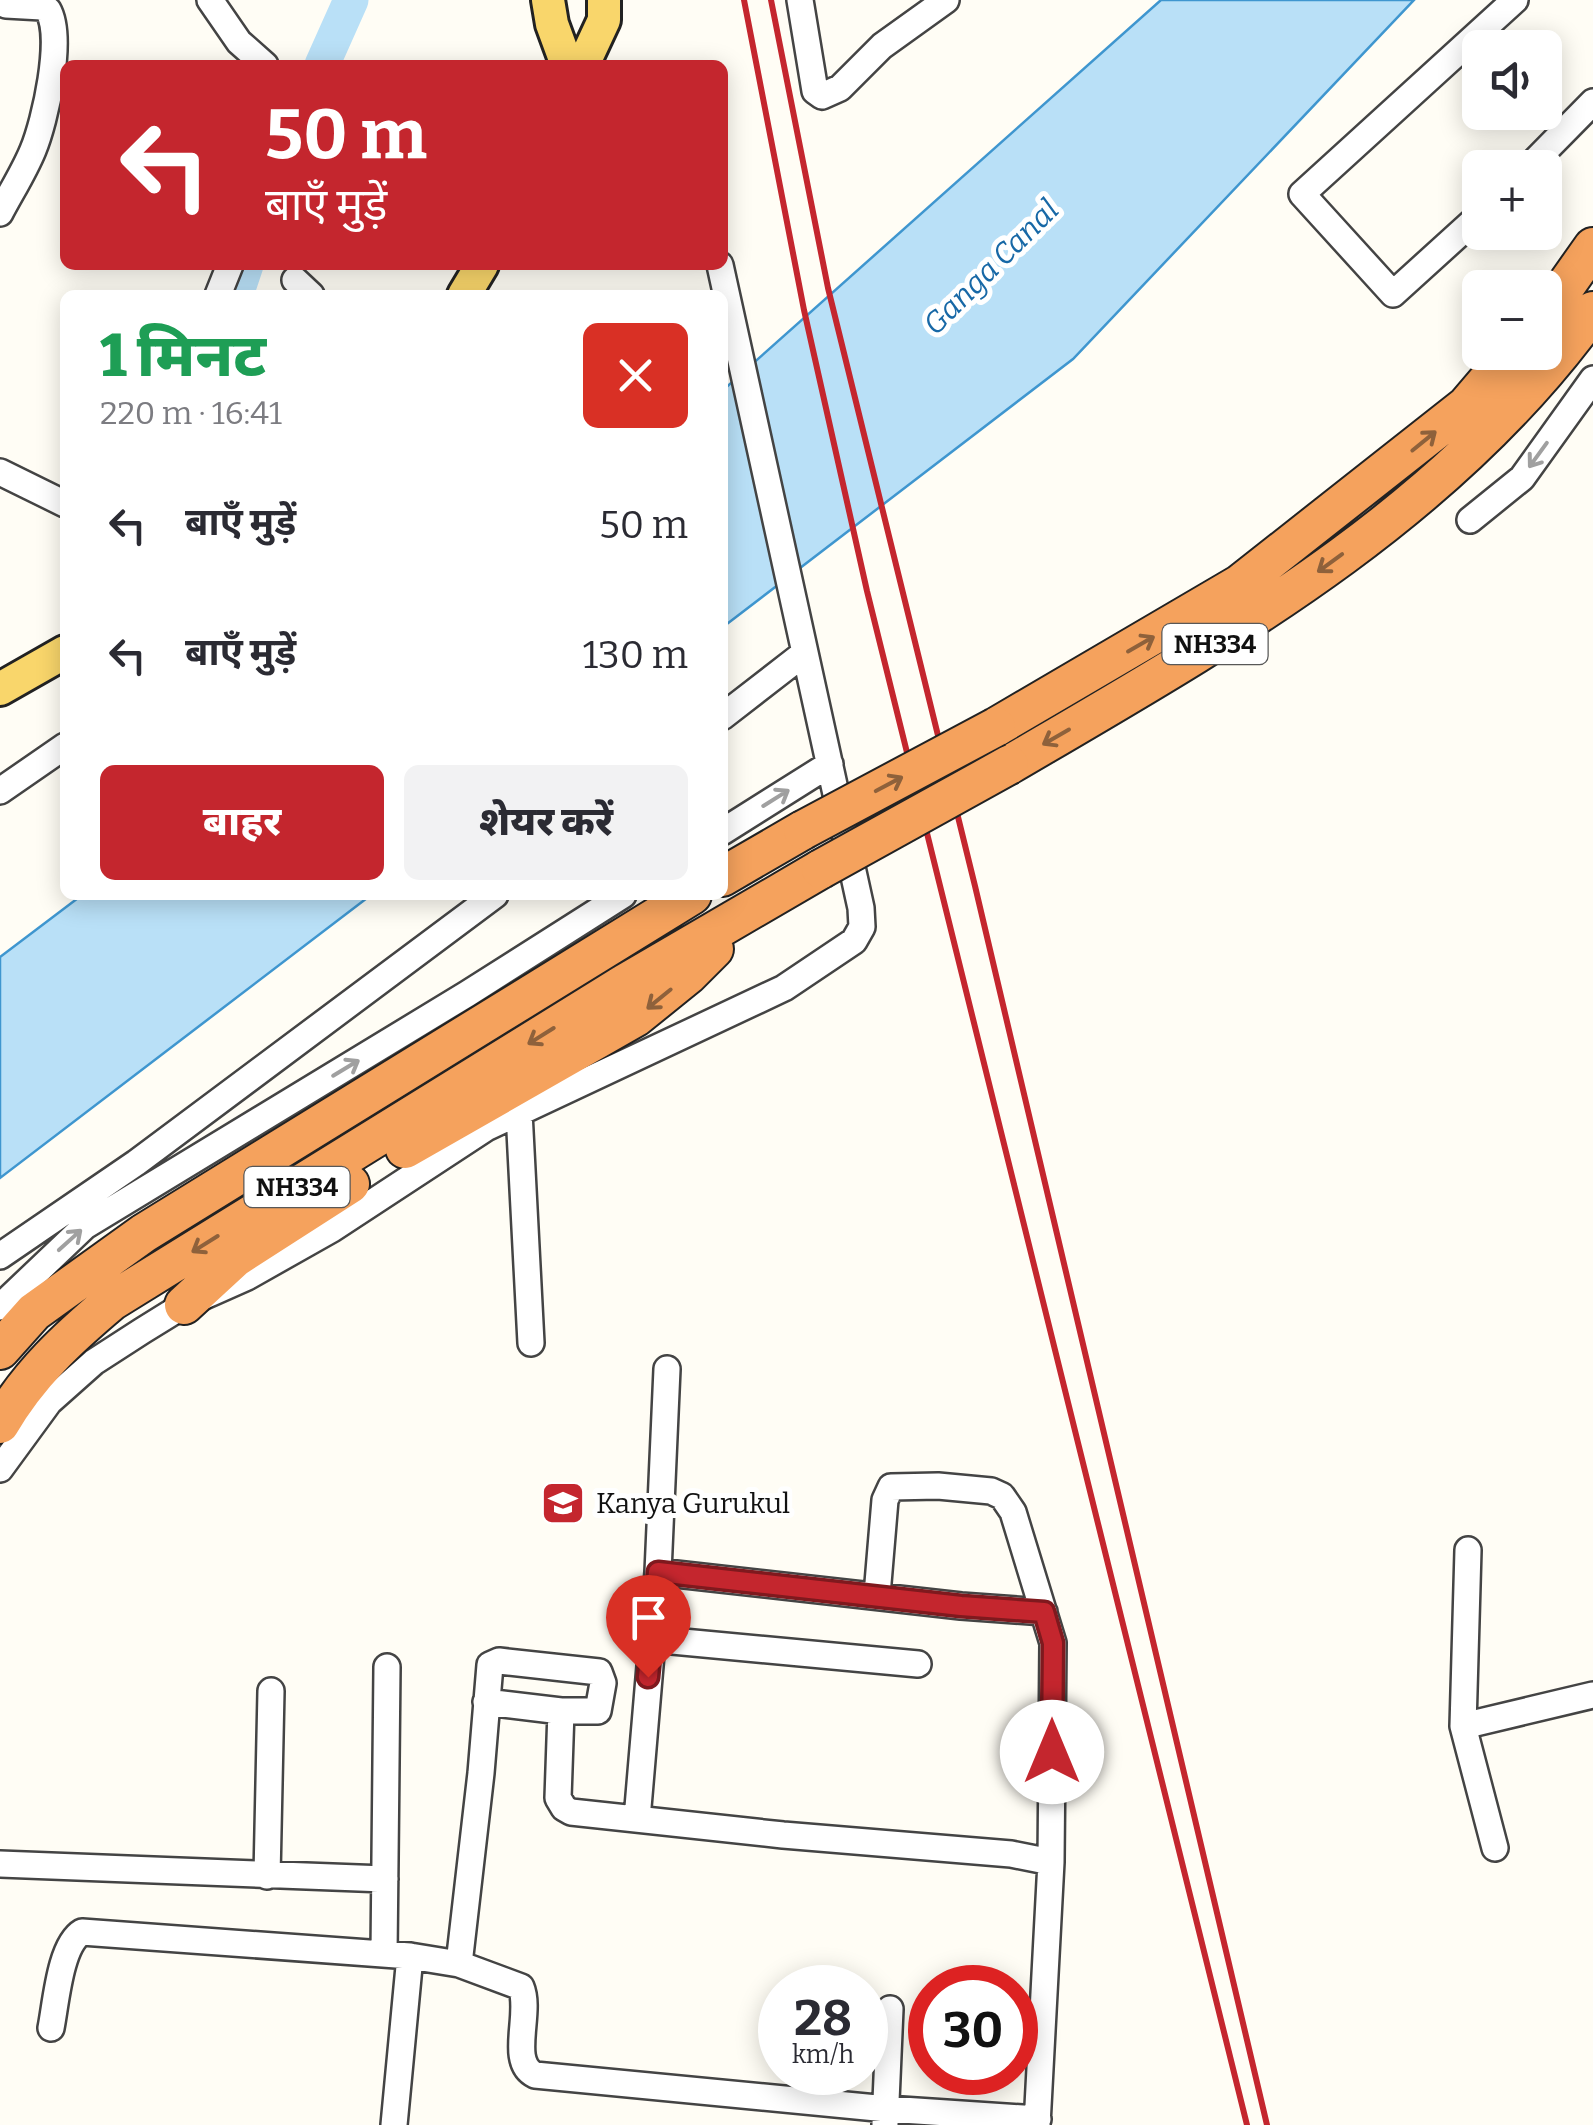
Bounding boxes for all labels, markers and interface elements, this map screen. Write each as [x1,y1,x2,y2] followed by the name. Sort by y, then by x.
[1462,30,1562,370] map controls
[1462,30,1562,130] button: sound
[265,93,427,177] text: 50 m
[100,100,230,230] icon: left
[1462,150,1562,250] button: +
[265,178,387,232] text: बाएँ मुड़ें
[916,192,1066,342] water label: Ganga Canal
[1462,270,1562,370] button: −
[100,320,266,392] text: 1 मिनट
[583,323,688,428] button: close
[100,394,282,432] text: 220 m · 16:41
[1410,430,1436,452] one-way arrow
[1528,441,1549,469] one-way arrow
[100,498,155,553] icon: left
[185,499,296,545] text: बाएँ मुड़ें
[599,502,688,548] text: 50 m
[1317,552,1345,573] one-way arrow
[1162,624,1268,664] road number: NH334
[100,628,155,683] icon: left
[185,629,296,675] text: बाएँ मुड़ें
[583,632,688,678] text: 130 m
[1126,634,1155,654] one-way arrow
[1043,727,1071,747] one-way arrow
[100,765,384,880] button: बाहर
[404,765,688,880] button: शेयर करें
[874,774,903,793] one-way arrow
[761,787,790,808] one-way arrow
[646,988,672,1010] one-way arrow
[527,1025,556,1046] one-way arrow
[331,1058,359,1078] one-way arrow
[244,1167,350,1207] road number: NH334
[57,1229,82,1252] one-way arrow
[191,1234,220,1254] one-way arrow
[540,1480,586,1526] school or university icon: Kanya Gurukul
[596,1487,790,1520] place label: Kanya Gurukul
[606,1575,691,1678] pin
[621,1590,676,1645] icon: arrive
[1000,1700,1104,1804] position arrow
[908,1965,1038,2095] speed limit sign: 30
[794,1988,852,2048] text: 28
[792,2040,854,2070] text: km/h

